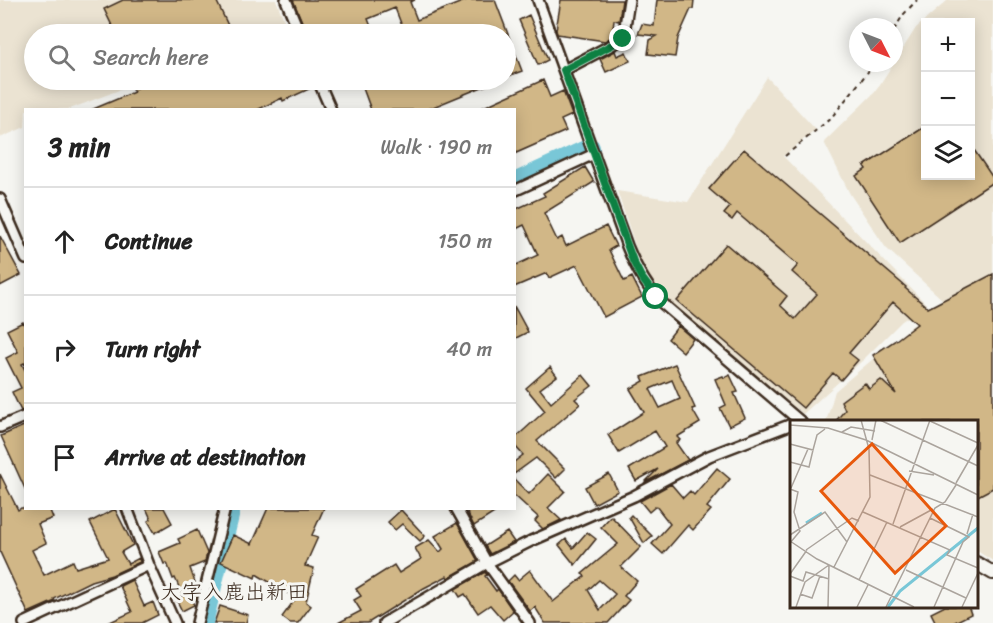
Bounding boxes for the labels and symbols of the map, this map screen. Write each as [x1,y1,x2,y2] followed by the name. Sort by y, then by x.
[849,18,903,72] north arrow
[609,25,635,51] route end
[642,283,668,309] route start
[790,420,978,608] inset map
[161,573,308,611] district label: 大字入鹿出新田

